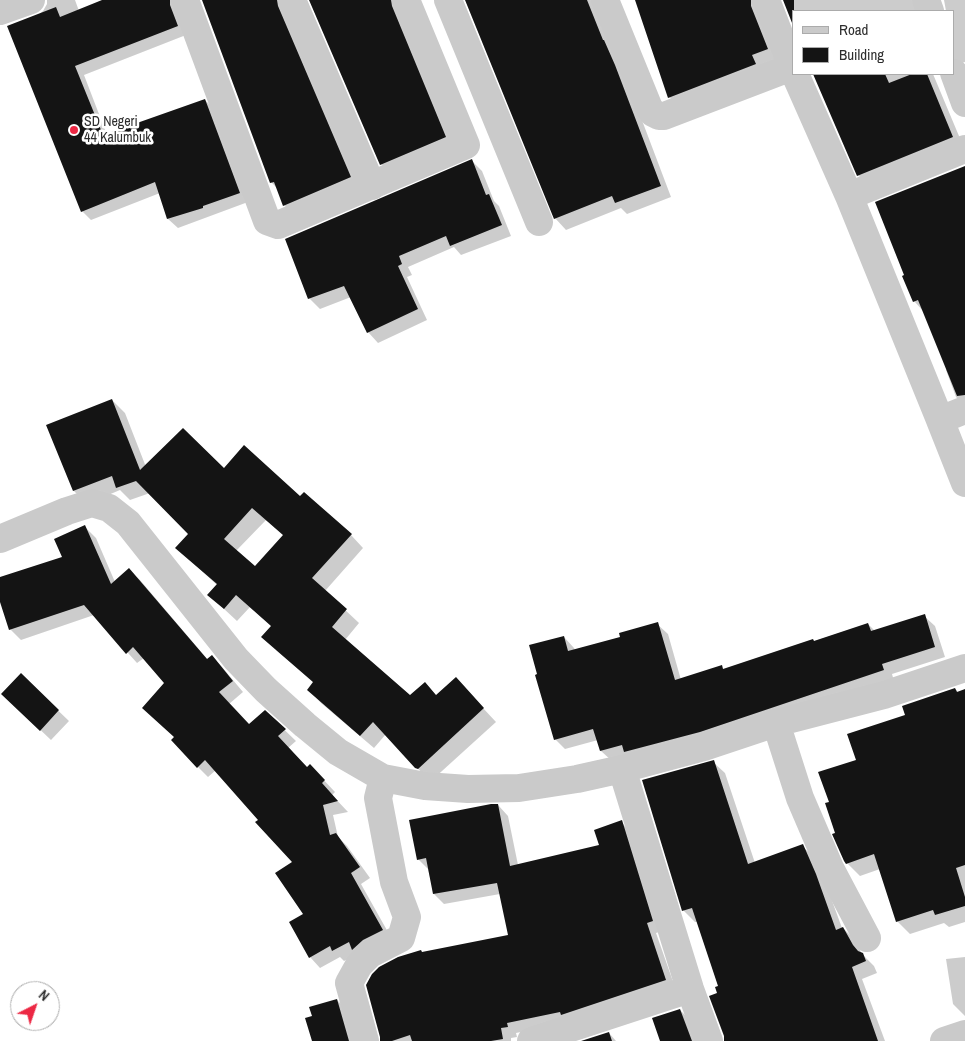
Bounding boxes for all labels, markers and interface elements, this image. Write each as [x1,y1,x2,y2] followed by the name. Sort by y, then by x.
[792,10,955,75] legend
[839,19,868,40] text: Road
[839,44,884,65] text: Building
[84,114,151,146] place label: SD Negeri 44 Kalumbuk
[68,124,80,136] marker: SD Negeri 44 Kalumbuk
[10,981,60,1031] north arrow
[35,986,53,1005] text: N

